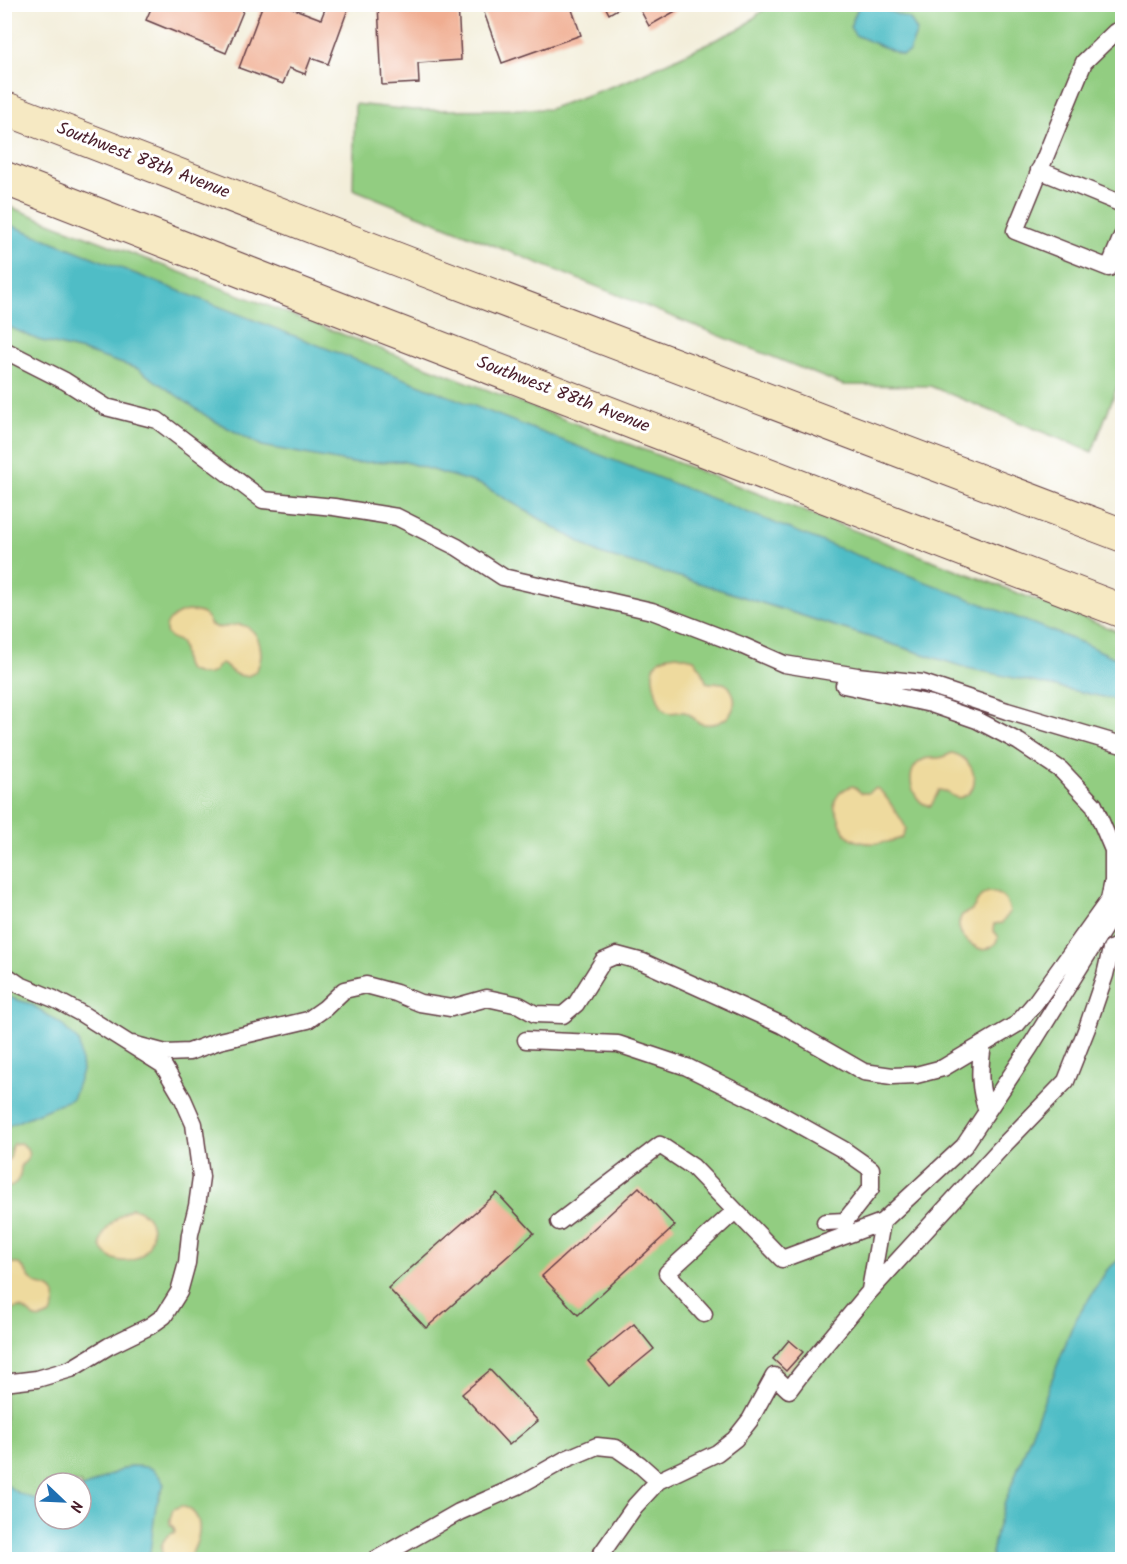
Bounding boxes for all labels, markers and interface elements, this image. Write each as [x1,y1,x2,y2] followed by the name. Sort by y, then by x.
[52,115,234,207] street label: Southwest 88th Avenue
[472,349,654,441] street label: Southwest 88th Avenue
[33,1471,93,1531] north arrow
[62,1497,89,1516] text: N

